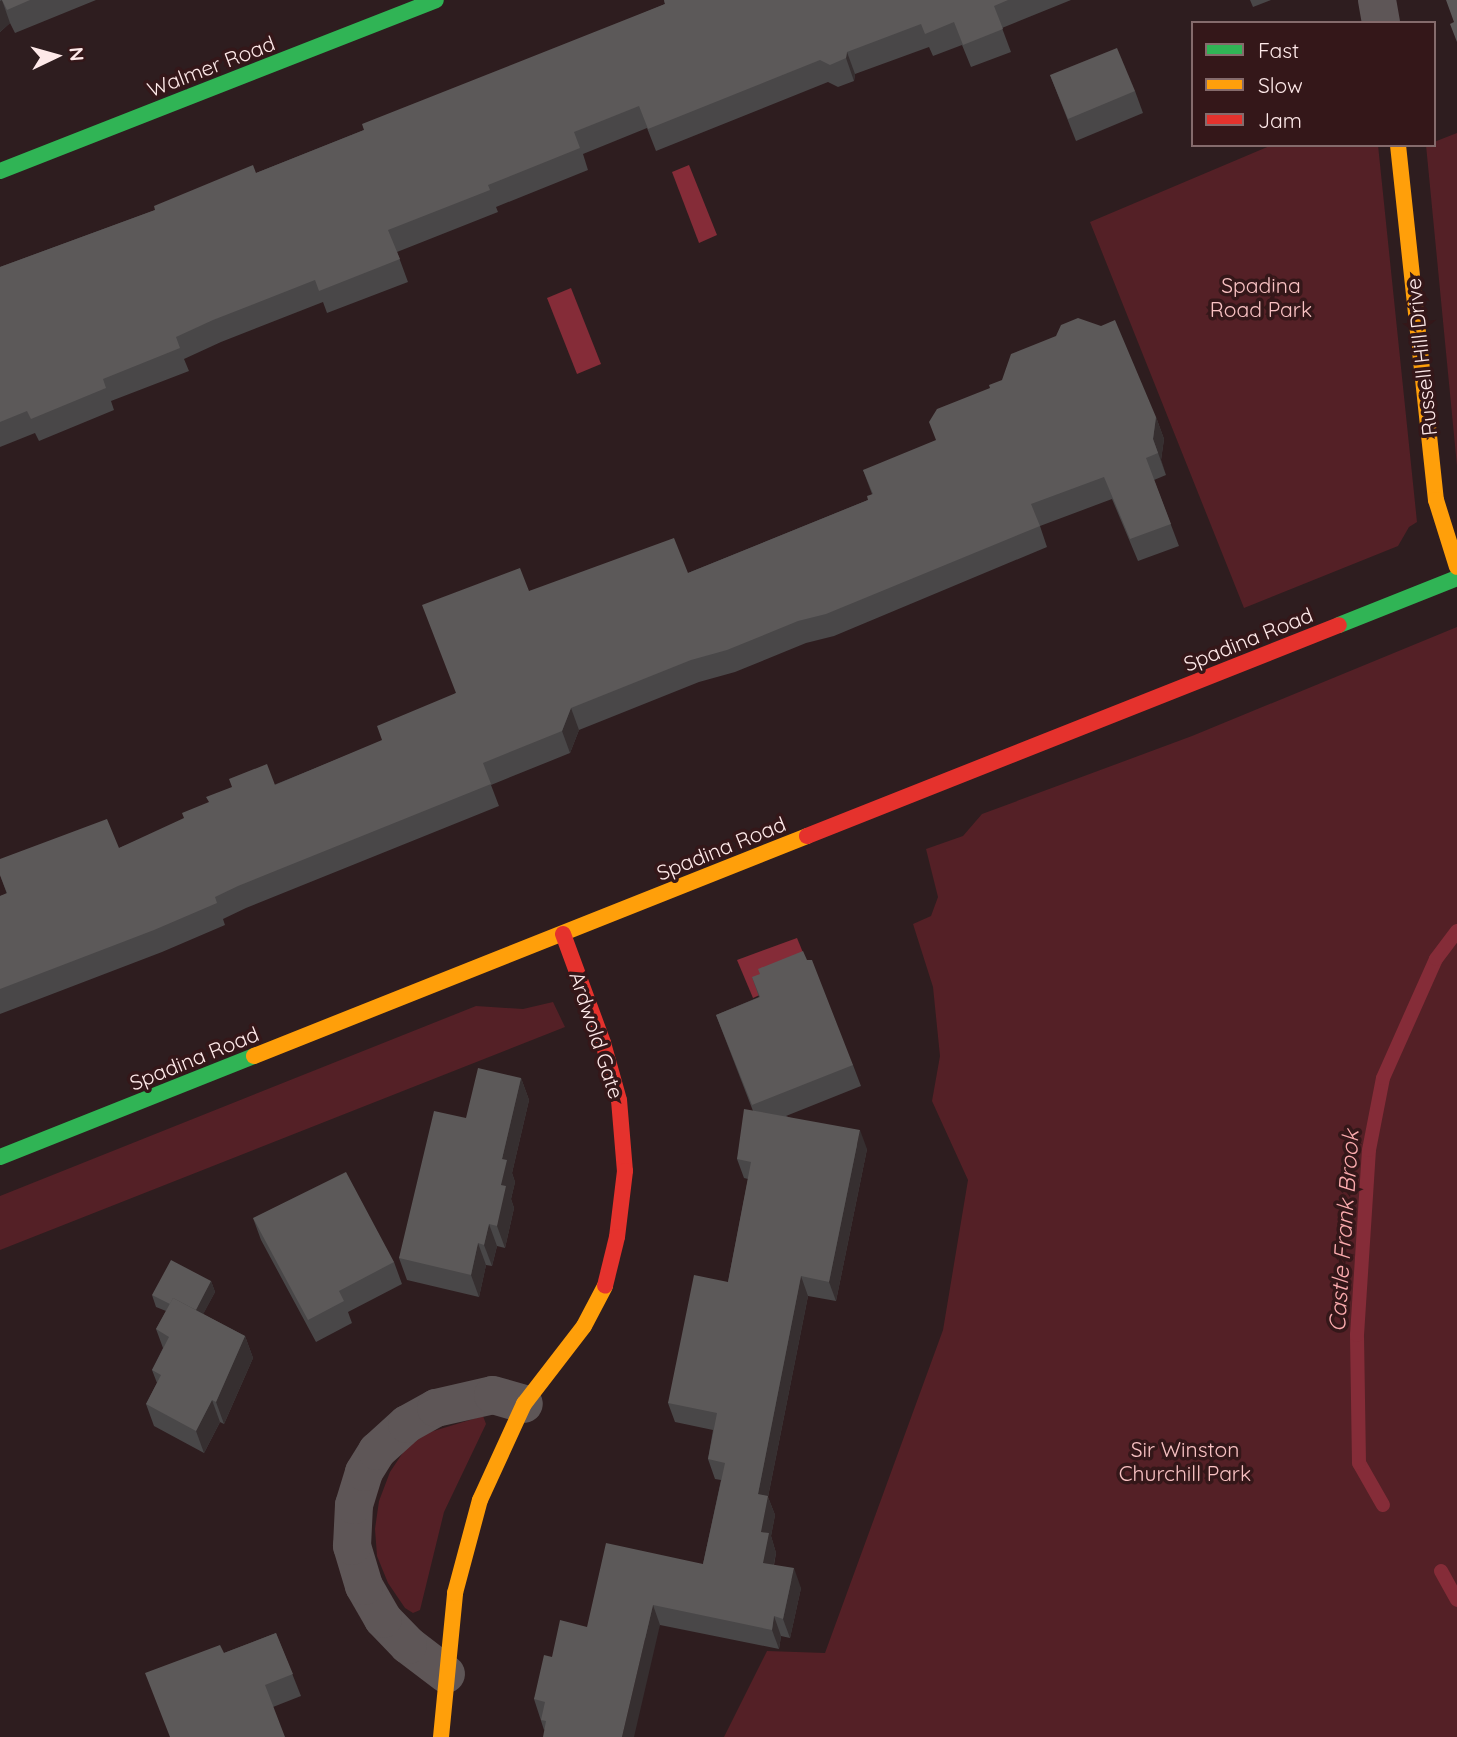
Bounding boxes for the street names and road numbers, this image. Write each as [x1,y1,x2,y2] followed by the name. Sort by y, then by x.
[144,30,278,102] street label: Walmer Road
[1400,277,1442,437] street label: Russell Hill Drive
[1180,602,1316,676] street label: Spadina Road
[653,811,789,885] street label: Spadina Road
[565,968,629,1102] street label: Ardwold Gate
[126,1021,262,1095] street label: Spadina Road

